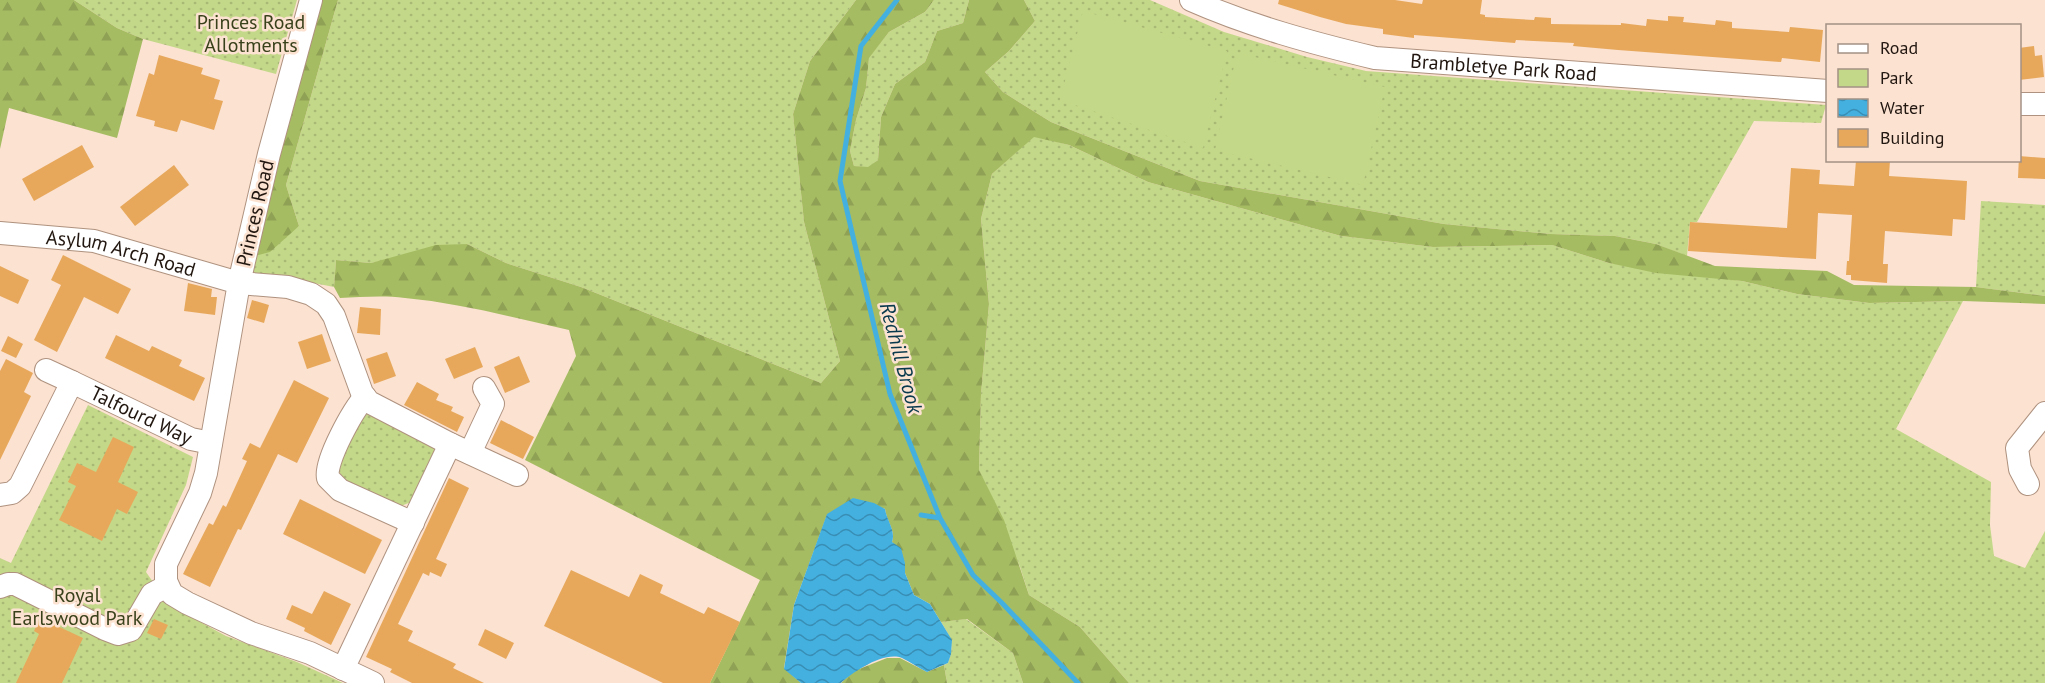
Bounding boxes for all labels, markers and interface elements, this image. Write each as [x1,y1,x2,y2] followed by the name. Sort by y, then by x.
[197,9,305,58] park label: Princes Road Allotments
[1826,24,2021,162] legend
[1880,36,1918,59] text: Road
[1409,48,1598,87] street label: Brambletye Park Road
[1880,66,1913,89] text: Park
[1880,96,1924,119] text: Water
[1880,126,1944,149] text: Building
[230,157,280,269] street label: Princes Road
[45,224,199,283] street label: Asylum Arch Road
[874,299,930,418] water label: Redhill Brook
[86,380,197,451] street label: Talfourd Way
[12,582,143,631] park label: Royal Earlswood Park

